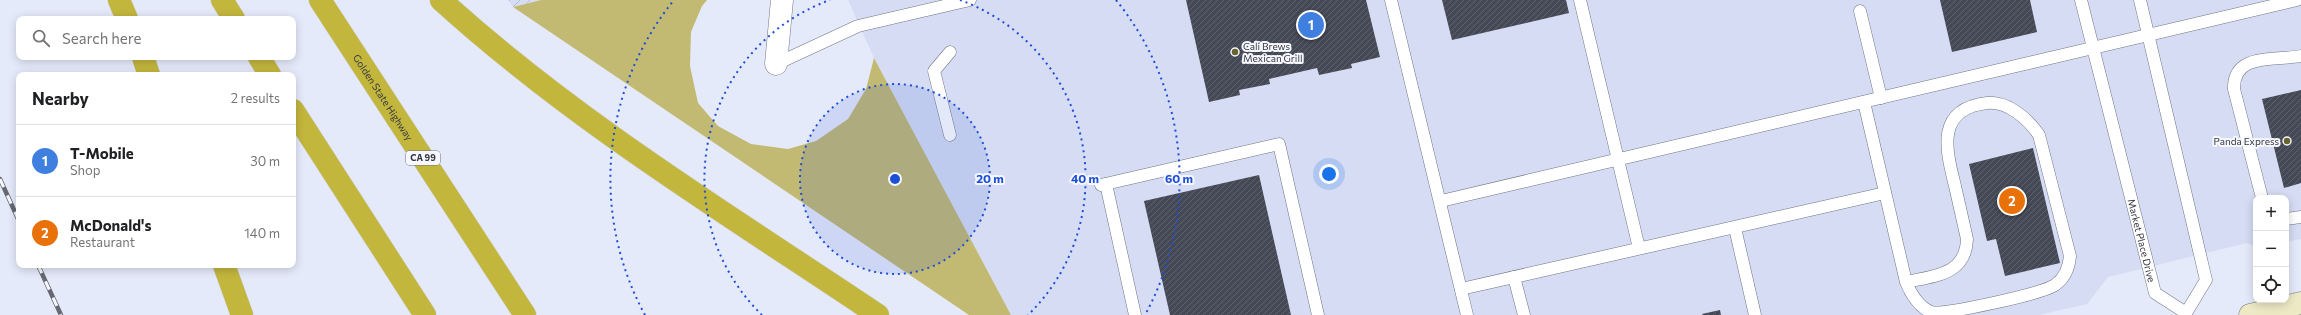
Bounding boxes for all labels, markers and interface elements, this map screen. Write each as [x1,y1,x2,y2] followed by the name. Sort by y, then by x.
[1298,10,1324,40] pin: 1
[16,16,296,60] search box
[30,27,52,49] icon: search
[62,29,141,47] text: Search here
[1243,40,1303,64] place label: Cali Brews Mexican Grill
[1230,47,1240,57] marker: Cali Brews Mexican Grill
[351,52,416,143] street label: Golden State Highway
[32,88,89,109] text: Nearby
[231,90,280,106] text: 2 results
[2213,135,2279,147] place label: Panda Express
[2282,136,2292,146] marker: Panda Express
[70,144,134,162] text: T-Mobile
[406,151,440,165] road number: CA 99
[42,153,48,169] text: 1
[250,153,280,169] text: 30 m
[70,162,101,178] text: Shop
[1319,164,1339,184] your location
[976,171,1004,185] text: 20 m
[1071,171,1099,185] text: 40 m
[1165,171,1193,185] text: 60 m
[888,172,902,186] centre of rings
[1999,186,2025,216] pin: 2
[2253,195,2289,303] map controls
[2253,195,2289,231] button: +
[2125,198,2158,283] street label: Market Place Drive
[70,216,151,234] text: McDonald's
[41,225,49,241] text: 2
[244,225,280,241] text: 140 m
[2253,231,2289,267] button: −
[70,234,135,250] text: Restaurant
[2253,267,2289,303] button: locate

